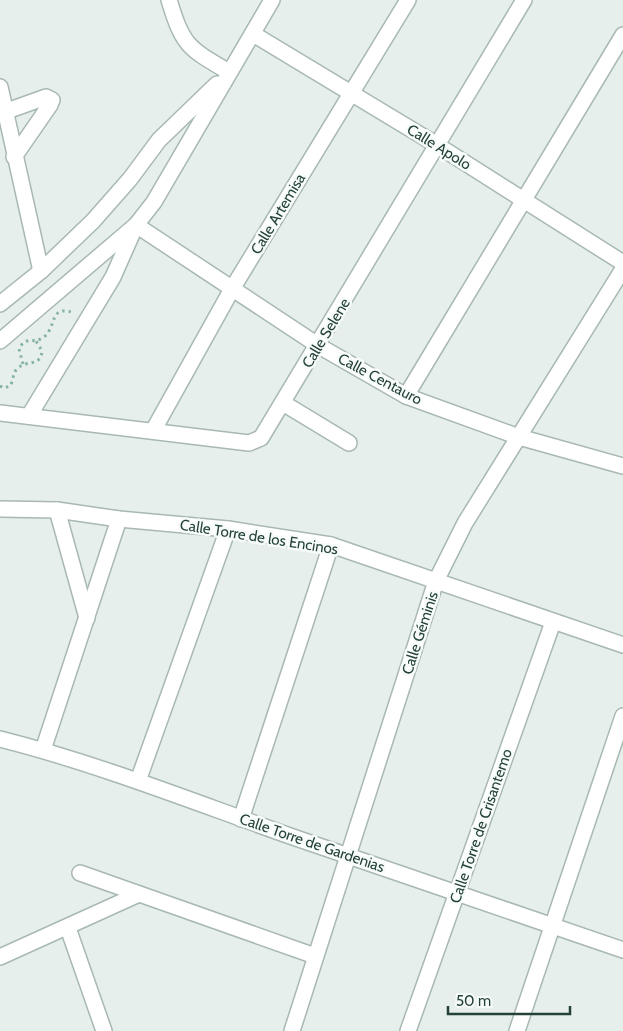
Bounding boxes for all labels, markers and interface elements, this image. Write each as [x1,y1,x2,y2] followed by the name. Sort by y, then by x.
[404,120,474,174] street label: Calle Apolo
[247,170,310,258] street label: Calle Artemisa
[298,295,354,371] street label: Calle Selene
[335,349,425,409] street label: Calle Centauro
[179,516,339,558] street label: Calle Torre de los Encinos
[398,589,442,677] street label: Calle Géminis
[446,746,516,906] street label: Calle Torre de Crisantemo
[237,810,387,876] street label: Calle Torre de Gardenias
[448,984,570,1016] scale bar
[456,992,491,1010] text: 50 m

